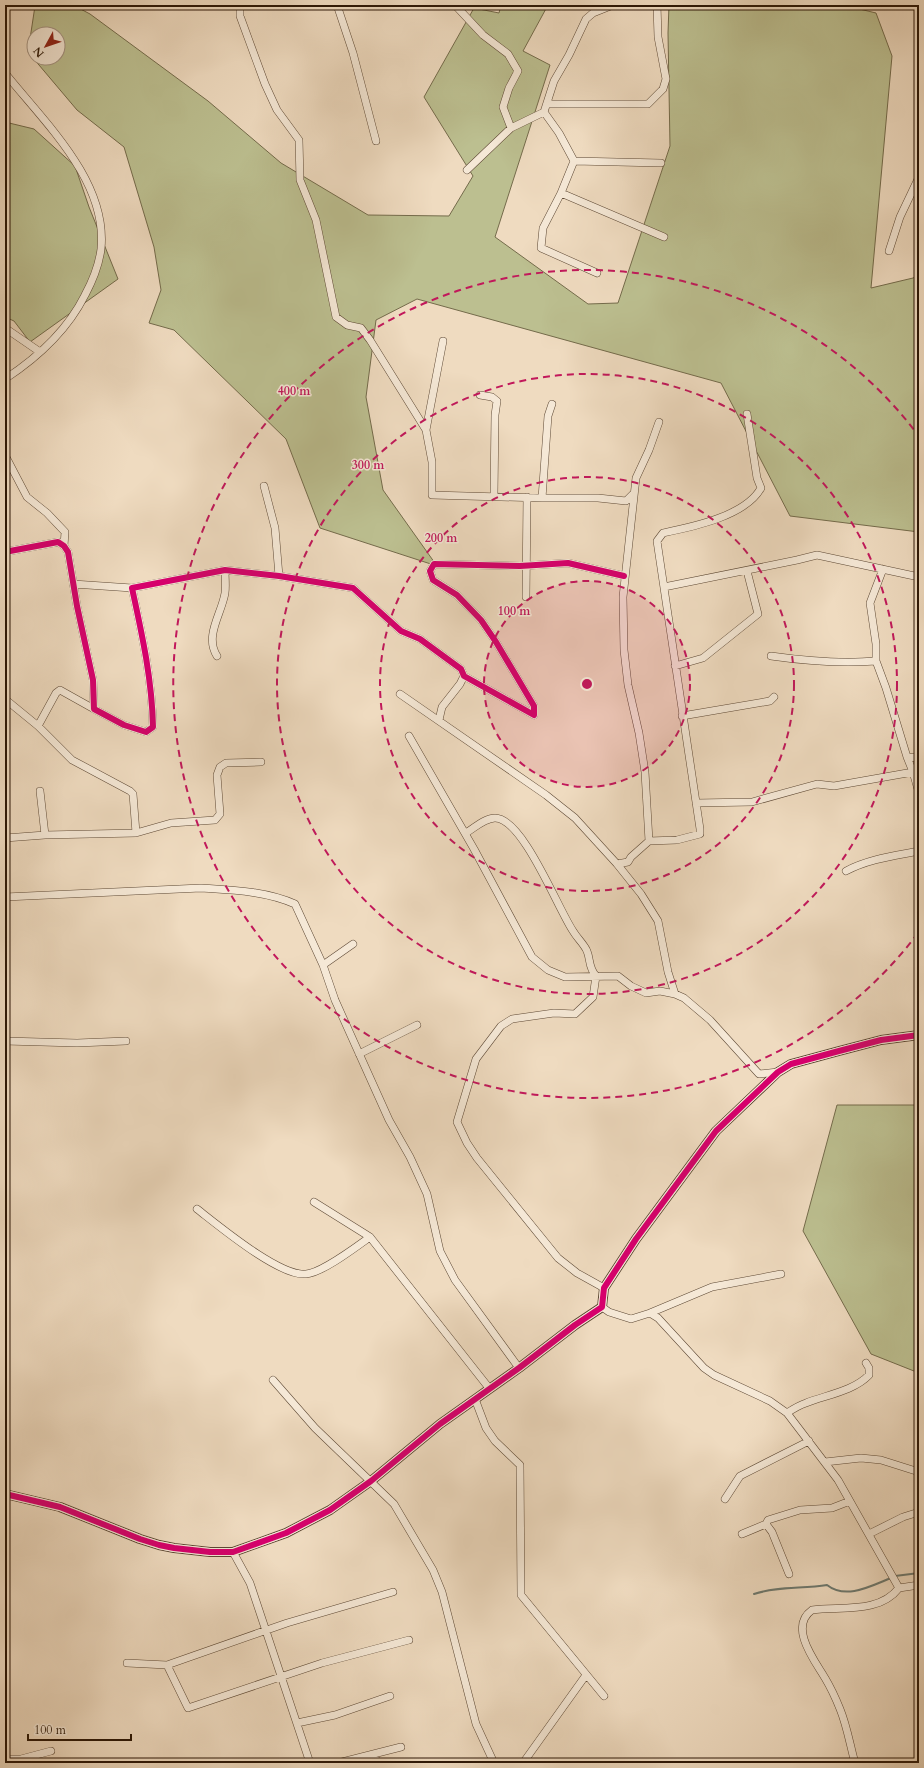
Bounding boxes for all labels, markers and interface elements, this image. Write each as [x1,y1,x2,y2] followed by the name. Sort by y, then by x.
[26,26,66,66] north arrow
[30,43,48,61] text: N
[278,383,311,399] text: 400 m
[352,457,385,473] text: 300 m
[425,530,458,546] text: 200 m
[498,603,531,619] text: 100 m
[580,677,594,691] centre of rings
[28,1716,131,1742] scale bar
[34,1722,67,1738] text: 100 m

